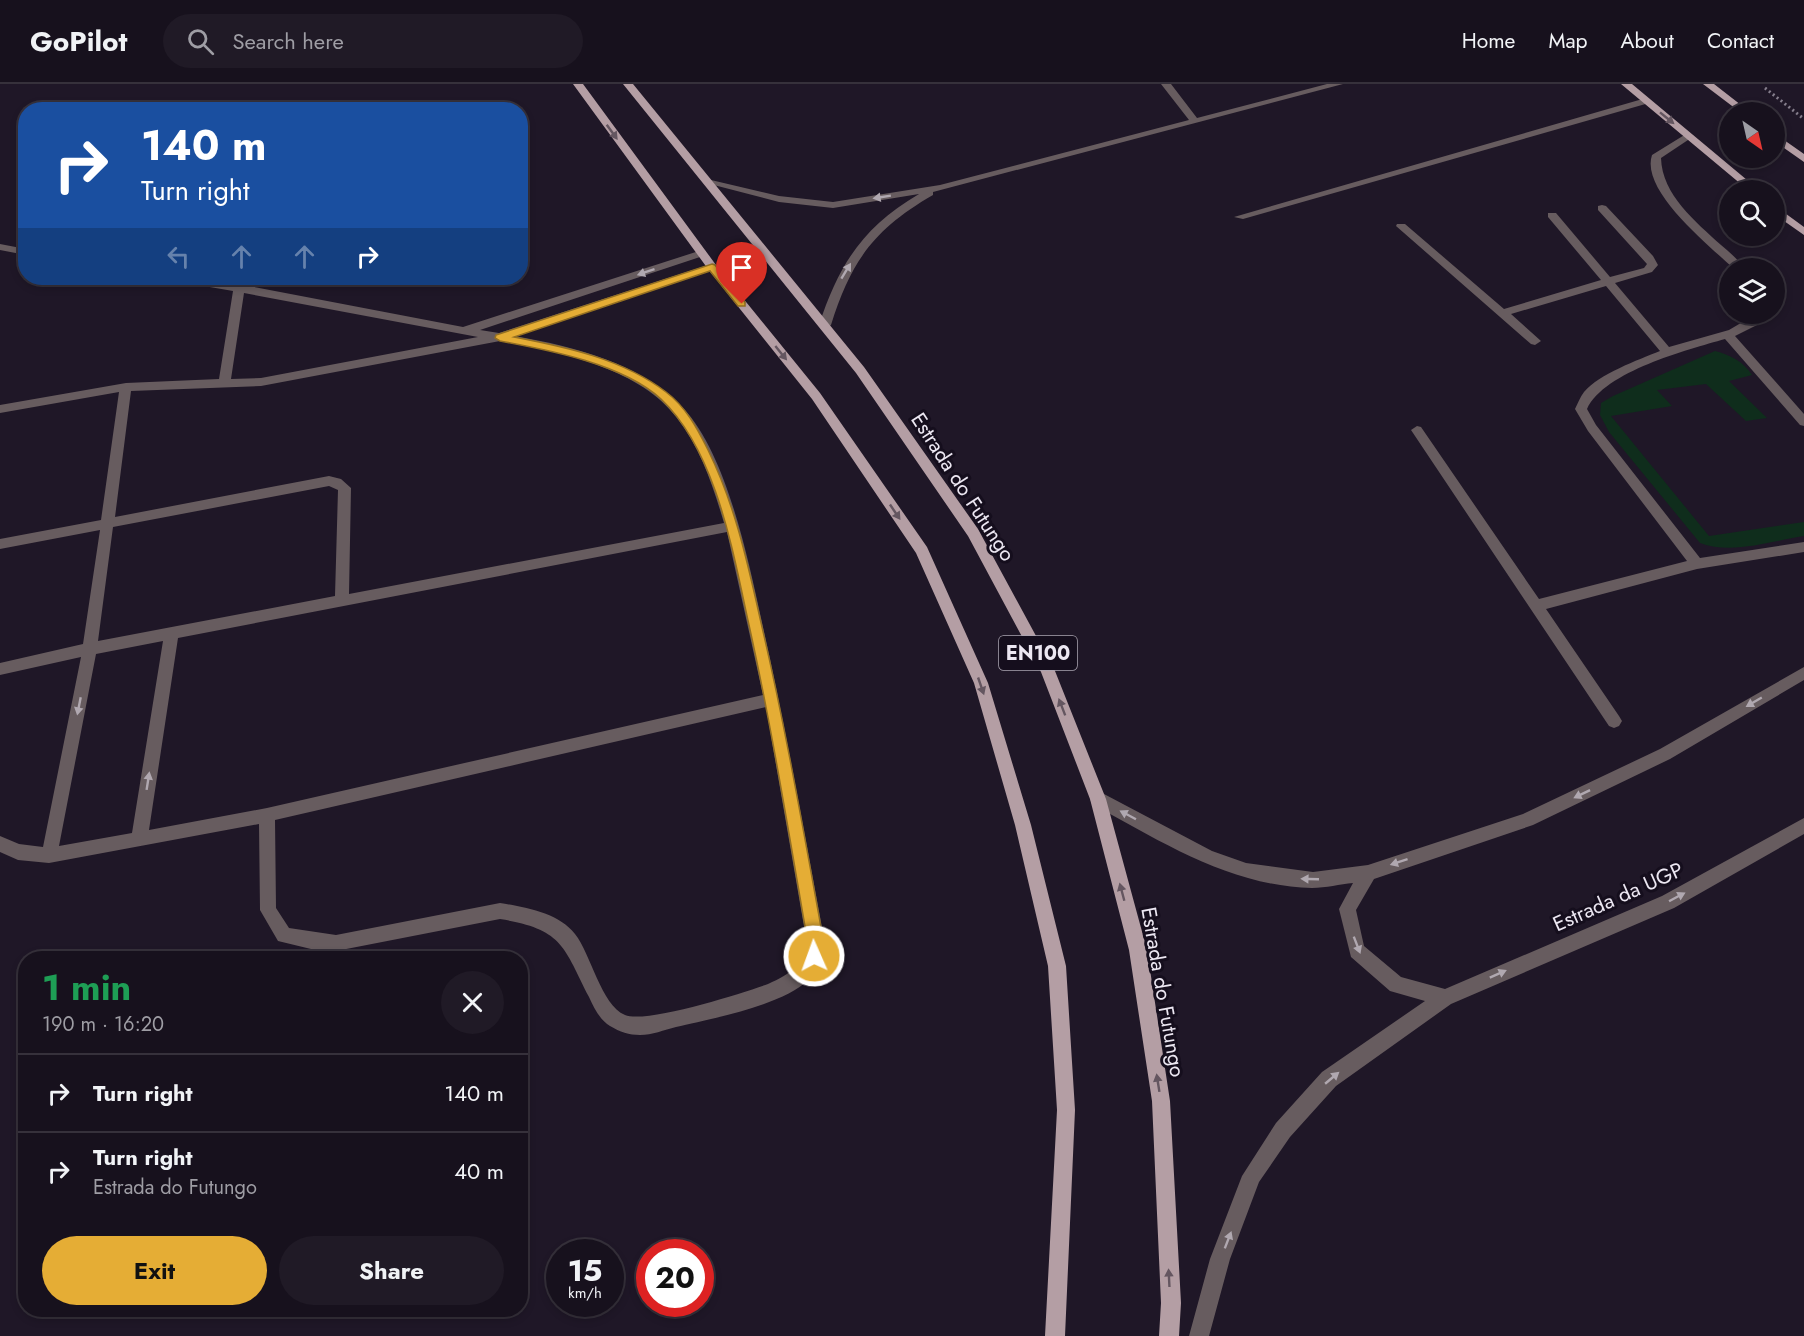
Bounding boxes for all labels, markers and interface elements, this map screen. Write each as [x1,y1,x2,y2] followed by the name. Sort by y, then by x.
[163,14,583,68] search box
[30,21,127,62] text: GoPilot
[184,25,217,58] icon: search
[232,25,344,57] text: Search here
[1462,26,1515,56] text: Home
[1548,26,1588,56] text: Map
[1621,26,1674,56] text: About
[1707,26,1774,56] text: Contact
[1719,102,1785,168] north arrow
[1719,102,1785,324] map controls
[1659,112,1675,125] one-way arrow
[141,115,267,176] text: 140 m
[606,123,618,139] one-way arrow
[42,126,120,204] icon: right
[141,171,249,210] text: Turn right
[1719,180,1785,246] button: search
[872,192,891,201] one-way arrow
[162,240,195,273] icon: left
[225,240,258,273] icon: ahead
[288,240,321,273] icon: ahead
[351,240,384,273] icon: right
[716,242,767,304] pin
[725,251,758,284] icon: arrive
[1719,258,1785,324] button: layers
[840,263,851,279] one-way arrow
[637,268,655,278] one-way arrow
[775,345,788,361] one-way arrow
[904,407,1022,567] street label: Estrada do Futungo
[889,503,901,519] one-way arrow
[999,636,1077,670] road number: EN100
[976,677,986,695] one-way arrow
[73,697,83,715] one-way arrow
[1056,697,1066,715] one-way arrow
[1745,697,1762,707] one-way arrow
[143,772,152,791] one-way arrow
[1573,790,1590,799] one-way arrow
[1119,810,1136,820] one-way arrow
[1548,855,1688,939] street label: Estrada da UGP
[1390,858,1408,867] one-way arrow
[1300,874,1319,883] one-way arrow
[1117,882,1127,901] one-way arrow
[1669,892,1686,902] one-way arrow
[1133,905,1193,1079] street label: Estrada do Futungo
[782,924,846,988] position arrow
[1353,936,1363,954] one-way arrow
[42,961,131,1013] text: 1 min
[1490,970,1507,979] one-way arrow
[441,971,504,1034] button: close
[42,1010,164,1039] text: 190 m · 16:20
[1324,1072,1340,1085] one-way arrow
[1154,1073,1163,1092] one-way arrow
[42,1077,75,1110] icon: right
[93,1077,193,1109] text: Turn right
[444,1077,504,1109] text: 140 m
[93,1141,193,1173] text: Turn right
[42,1155,75,1188] icon: right
[454,1155,504,1187] text: 40 m
[93,1173,257,1202] text: Estrada do Futungo
[1223,1231,1233,1249] one-way arrow
[42,1236,267,1305] button: Exit
[279,1236,504,1305] button: Share
[636,1239,714,1317] speed limit sign: 20
[568,1249,602,1292] text: 15
[1165,1268,1174,1287] one-way arrow
[568,1282,602,1304] text: km/h

